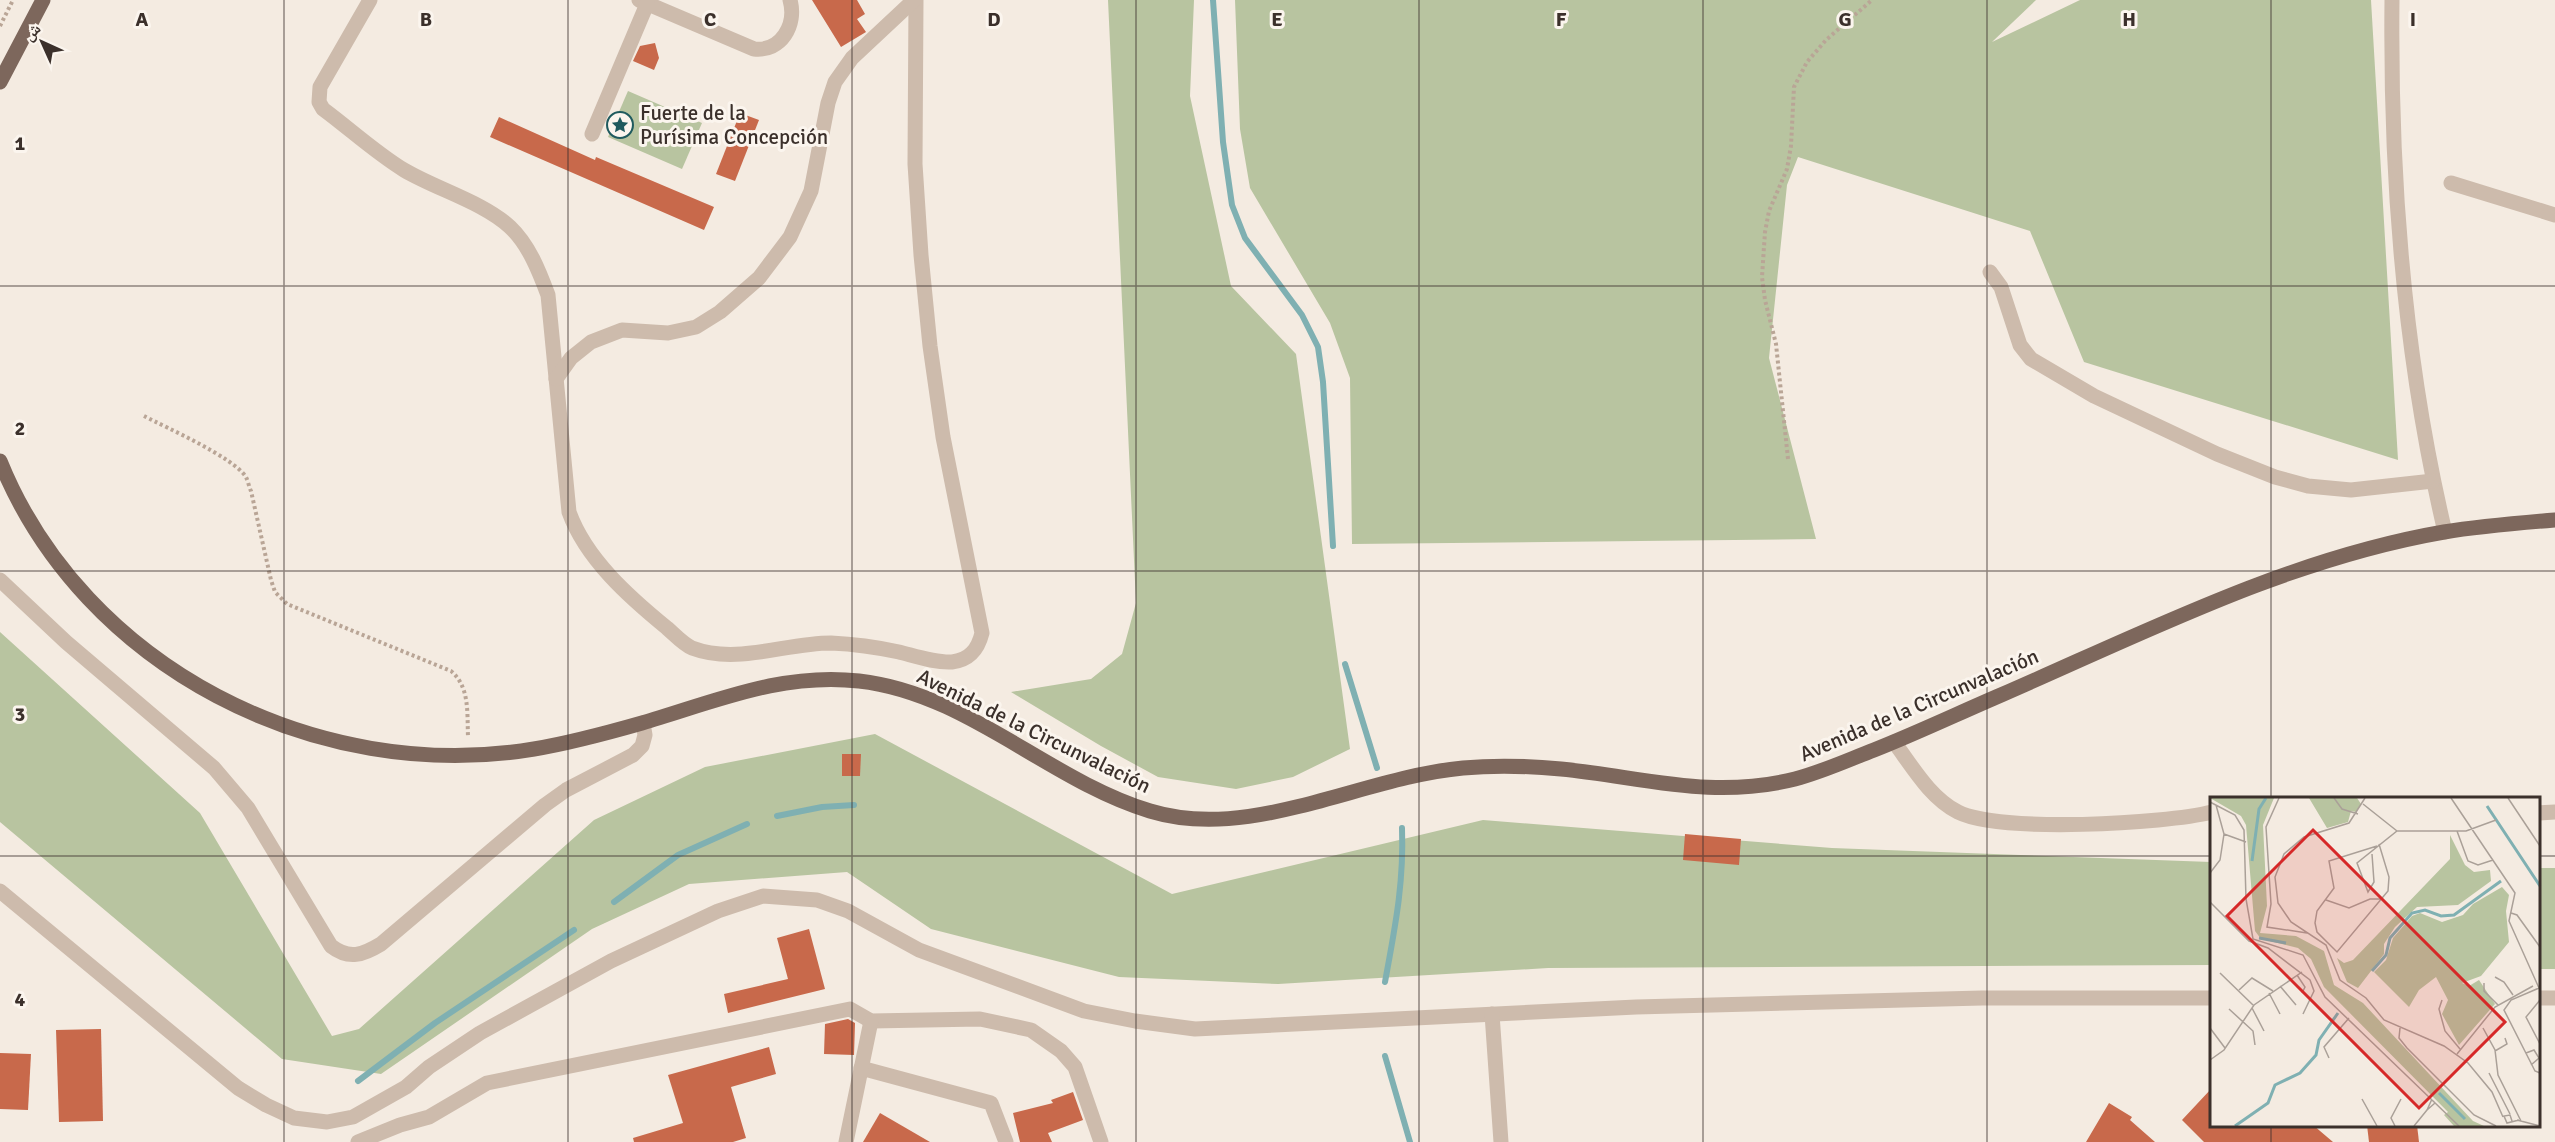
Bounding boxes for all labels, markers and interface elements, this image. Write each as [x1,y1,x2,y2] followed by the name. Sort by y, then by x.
[136,7,149,32] text: A
[420,7,432,32] text: B
[704,7,716,32] text: C
[987,7,1001,32] text: D
[1271,7,1283,32] text: E
[1556,7,1567,32] text: F
[1838,7,1852,32] text: G
[2122,7,2136,32] text: H
[2410,7,2416,32] text: I
[12,12,72,72] north arrow
[19,19,45,45] text: ش
[640,100,828,150] place label: Fuerte de la Purísima Concepción
[605,110,635,140] place icon: Fuerte de la Purísima Concepción
[15,131,26,156] text: 1
[15,416,25,441] text: 2
[1796,643,2042,767] street label: Avenida de la Circunvalación
[913,663,1155,799] street label: Avenida de la Circunvalación
[15,702,25,727] text: 3
[2210,797,2540,1127] inset map
[15,987,26,1012] text: 4

